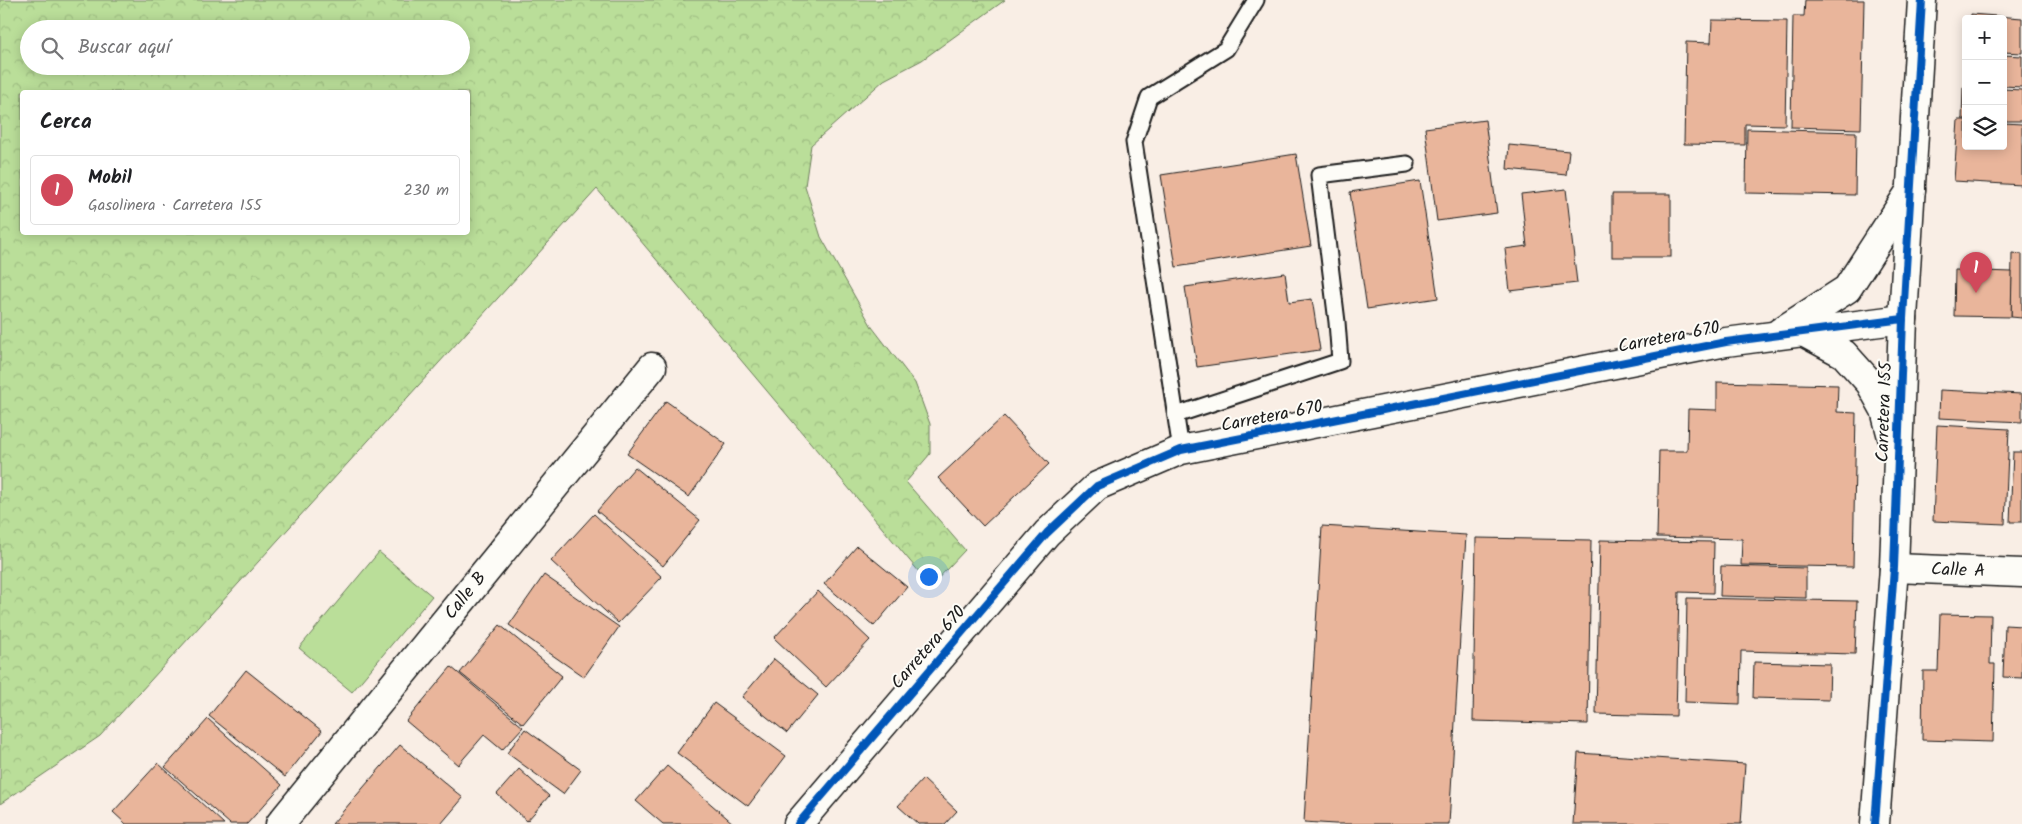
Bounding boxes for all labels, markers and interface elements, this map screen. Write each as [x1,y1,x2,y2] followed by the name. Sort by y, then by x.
[1962,15,2007,150] map controls
[1962,15,2007,60] button: +
[20,20,470,75] search box
[78,33,170,63] text: Buscar aquí
[38,34,66,62] icon: search
[1962,60,2007,105] button: −
[1962,105,2007,150] button: layers
[40,106,92,139] text: Cerca
[88,163,132,193] text: Mobil
[55,178,59,203] text: 1
[403,178,449,203] text: 230 m
[88,193,262,218] text: Gasolinera · Carretera 155
[1960,252,1992,293] pin: 1
[1616,314,1722,362] street label: Carretera 670
[1869,360,1901,463] street label: Carretera 155
[1219,393,1325,441] street label: Carretera 670
[1930,556,1986,586] street label: Calle A
[916,564,942,590] your location
[437,566,495,626] street label: Calle B
[884,600,974,696] street label: Carretera 670

